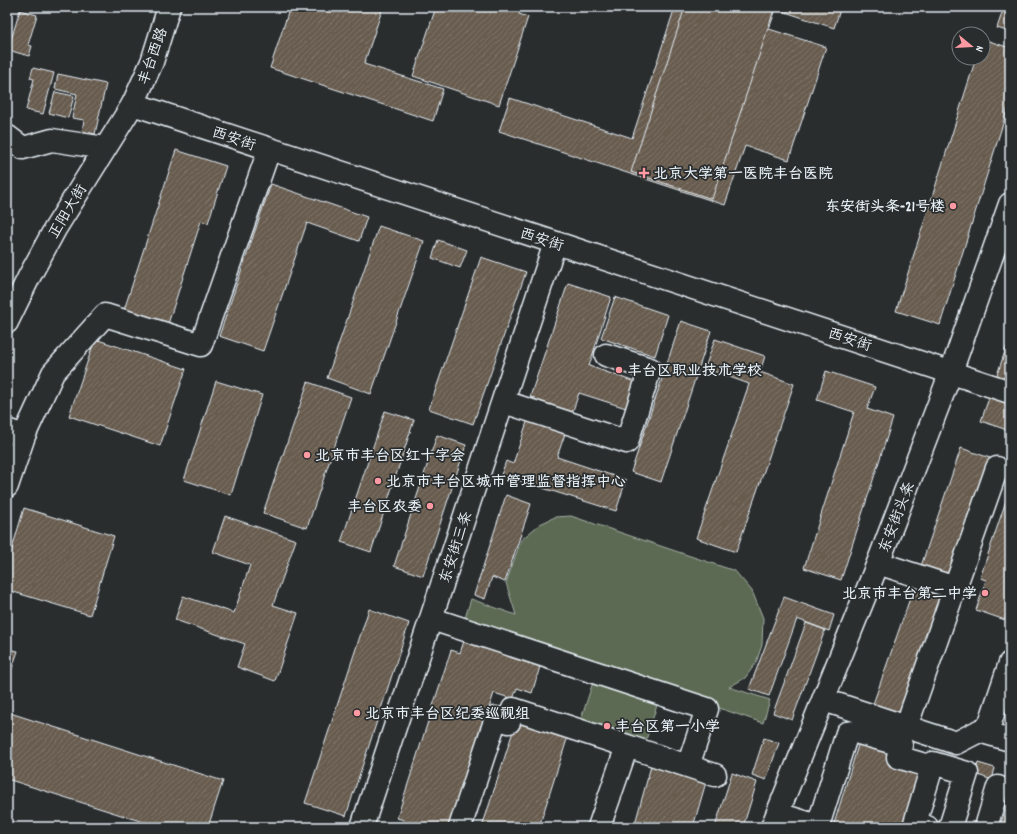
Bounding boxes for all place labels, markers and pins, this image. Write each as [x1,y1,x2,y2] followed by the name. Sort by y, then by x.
[653,164,833,186] place label: 北京大学第一医院丰台医院
[638,167,650,179] marker: 北京大学第一医院丰台医院
[825,197,945,219] place label: 东安街头条-21号楼
[948,201,958,211] marker: 东安街头条-21号楼
[627,361,762,383] place label: 丰台区职业技术学校
[614,365,624,375] marker: 丰台区职业技术学校
[315,446,465,468] place label: 北京市丰台区红十字会
[302,450,312,460] marker: 北京市丰台区红十字会
[386,472,626,494] place label: 北京市丰台区城市管理监督指挥中心
[373,476,383,486] marker: 北京市丰台区城市管理监督指挥中心
[347,497,422,519] place label: 丰台区农委
[425,501,435,511] marker: 丰台区农委
[842,584,977,606] place label: 北京市丰台第二中学
[980,588,990,598] marker: 北京市丰台第二中学
[365,704,530,726] place label: 北京市丰台区纪委巡视组
[352,708,362,718] marker: 北京市丰台区纪委巡视组
[615,717,720,739] place label: 丰台区第一小学
[602,721,612,731] marker: 丰台区第一小学

